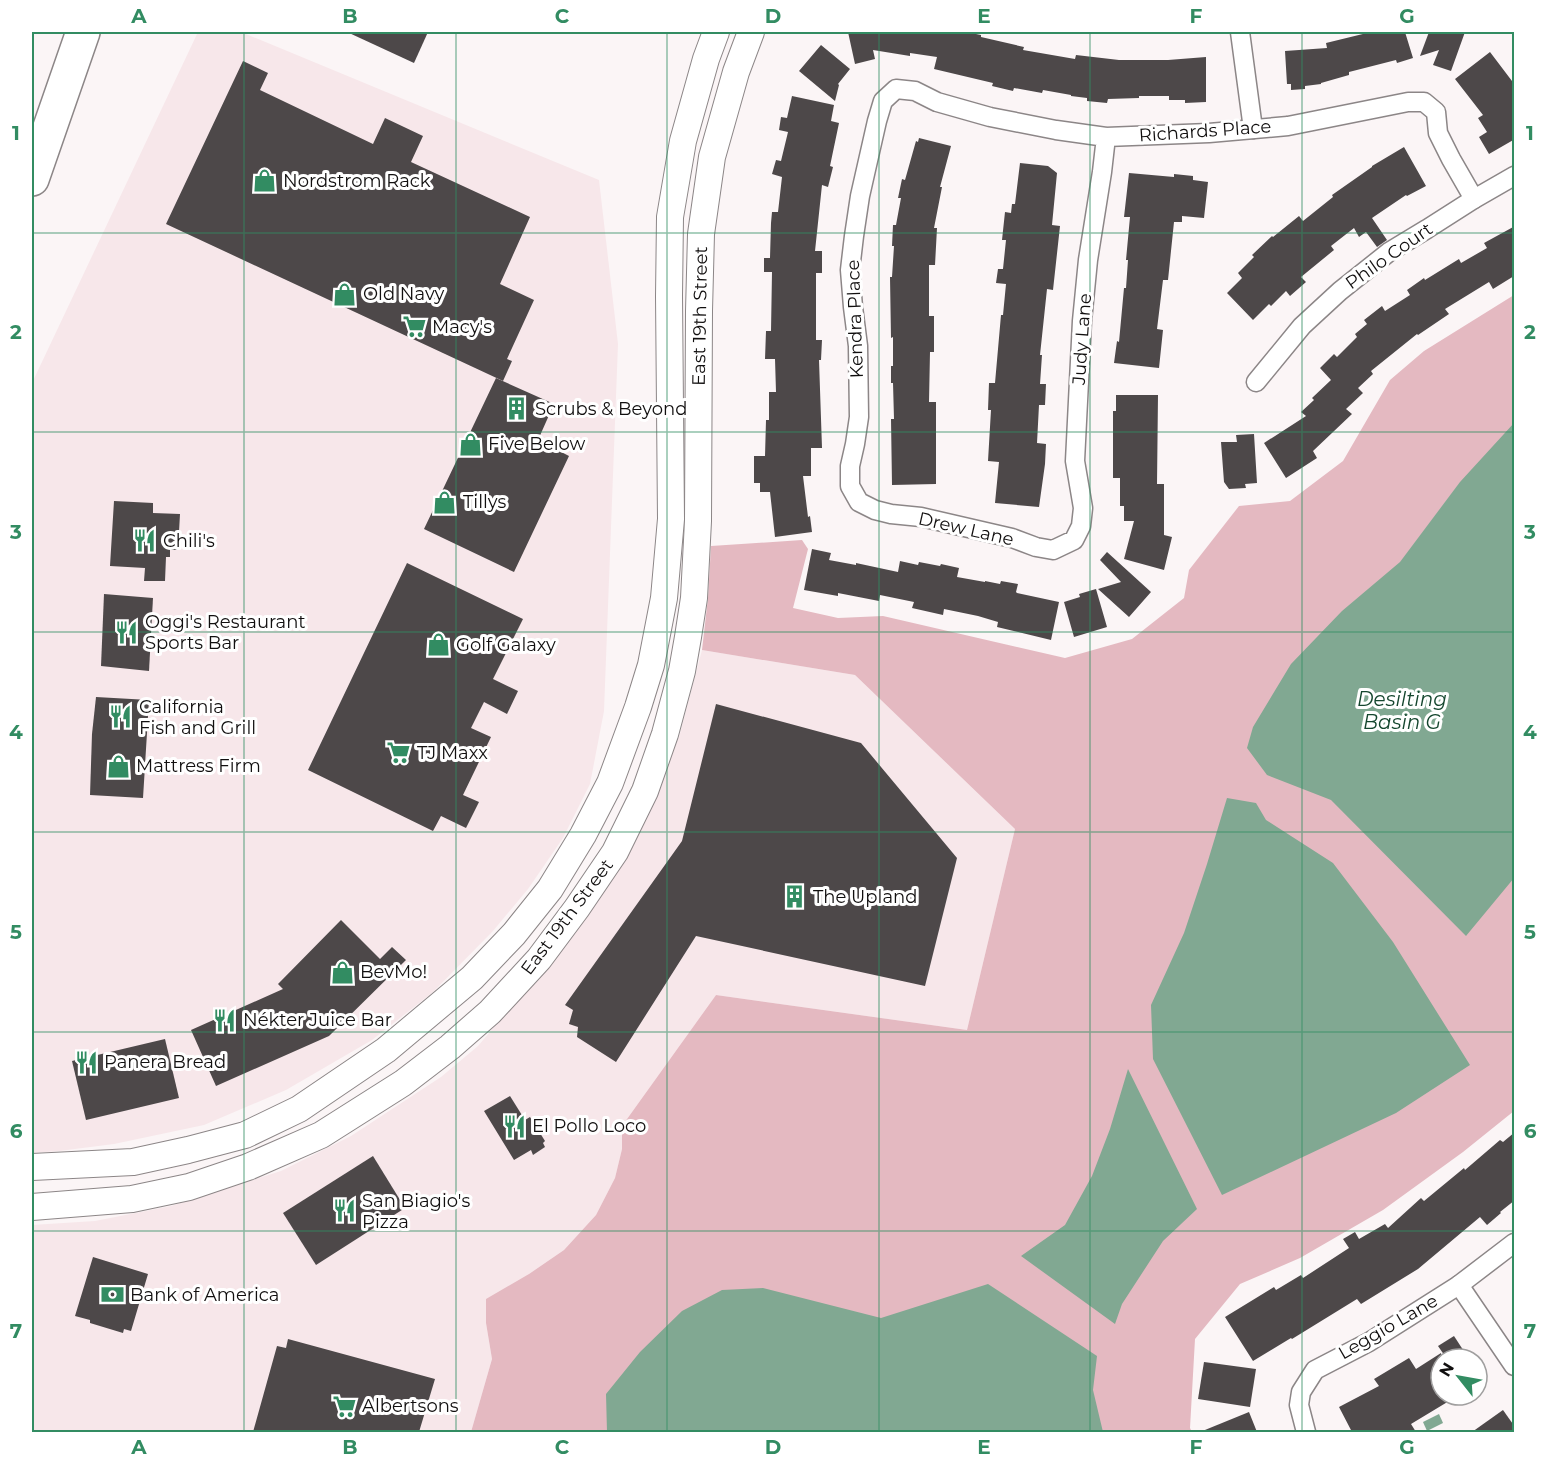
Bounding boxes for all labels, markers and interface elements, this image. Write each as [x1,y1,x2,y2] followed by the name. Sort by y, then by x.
[130,4,147,28] text: A
[342,4,358,28] text: B
[555,4,570,28] text: C
[765,4,781,28] text: D
[977,4,991,28] text: E
[1190,4,1203,28] text: F
[1399,4,1415,28] text: G
[1138,115,1272,147] street label: Richards Place
[12,121,20,145] text: 1
[1526,121,1534,145] text: 1
[252,168,278,194] shop icon: Nordstrom Rack
[283,170,431,192] place label: Nordstrom Rack
[1341,218,1437,294] street label: Philo Court
[688,246,712,386] street label: East 19th Street
[842,259,868,379] street label: Kendra Place
[332,281,358,307] shop icon: Old Navy
[363,283,445,305] place label: Old Navy
[1068,292,1096,387] street label: Judy Lane
[401,314,427,340] supermarket icon: Macy's
[432,316,492,338] place label: Macy's
[10,320,22,344] text: 2
[1524,320,1536,344] text: 2
[504,396,530,422] building icon: Scrubs & Beyond
[535,398,687,420] place label: Scrubs & Beyond
[457,431,483,457] shop icon: Five Below
[488,433,586,455] place label: Five Below
[432,489,458,515] shop icon: Tillys
[463,491,506,513] place label: Tillys
[916,507,1016,551] street label: Drew Lane
[9,520,22,544] text: 3
[1523,520,1536,544] text: 3
[132,528,158,554] restaurant icon: Chili's
[163,530,215,552] place label: Chili's
[145,611,306,654] place label: Oggi's Restaurant Sports Bar
[114,619,140,645] restaurant icon: Oggi's Restaurant Sports Bar
[425,632,451,658] shop icon: Golf Galaxy
[456,634,556,656] place label: Golf Galaxy
[1357,687,1447,734] water label: Desilting Basin G
[139,696,256,739] place label: California Fish and Grill
[108,704,134,730] restaurant icon: California Fish and Grill
[9,720,23,744] text: 4
[1523,720,1537,744] text: 4
[386,740,412,766] supermarket icon: TJ Maxx
[417,742,488,764] place label: TJ Maxx
[105,753,131,779] shop icon: Mattress Firm
[136,755,261,777] place label: Mattress Firm
[516,855,618,979] street label: East 19th Street
[782,884,808,910] building icon: The Upland
[813,886,917,908] place label: The Upland
[10,920,22,944] text: 5
[1524,920,1536,944] text: 5
[329,959,355,985] shop icon: BevMo!
[360,961,427,983] place label: BevMo!
[212,1007,238,1033] restaurant icon: Nékter Juice Bar
[243,1009,392,1031] place label: Nékter Juice Bar
[73,1049,99,1075] restaurant icon: Panera Bread
[104,1051,226,1073] place label: Panera Bread
[501,1113,527,1139] restaurant icon: El Pollo Loco
[532,1115,646,1137] place label: El Pollo Loco
[10,1119,23,1143] text: 6
[1524,1119,1537,1143] text: 6
[362,1190,470,1233] place label: San Biagio's Pizza
[331,1198,357,1224] restaurant icon: San Biagio's Pizza
[99,1282,125,1308] bank icon: Bank of America
[130,1284,280,1306] place label: Bank of America
[1334,1290,1442,1364] street label: Leggio Lane
[10,1319,22,1343] text: 7
[1524,1319,1536,1343] text: 7
[1429,1347,1489,1407] north arrow
[1435,1359,1458,1380] text: N
[331,1393,357,1419] supermarket icon: Albertsons
[362,1395,459,1417] place label: Albertsons
[130,1435,147,1459] text: A
[342,1435,358,1459] text: B
[555,1435,570,1459] text: C
[765,1435,781,1459] text: D
[977,1435,991,1459] text: E
[1190,1435,1203,1459] text: F
[1399,1435,1415,1459] text: G

